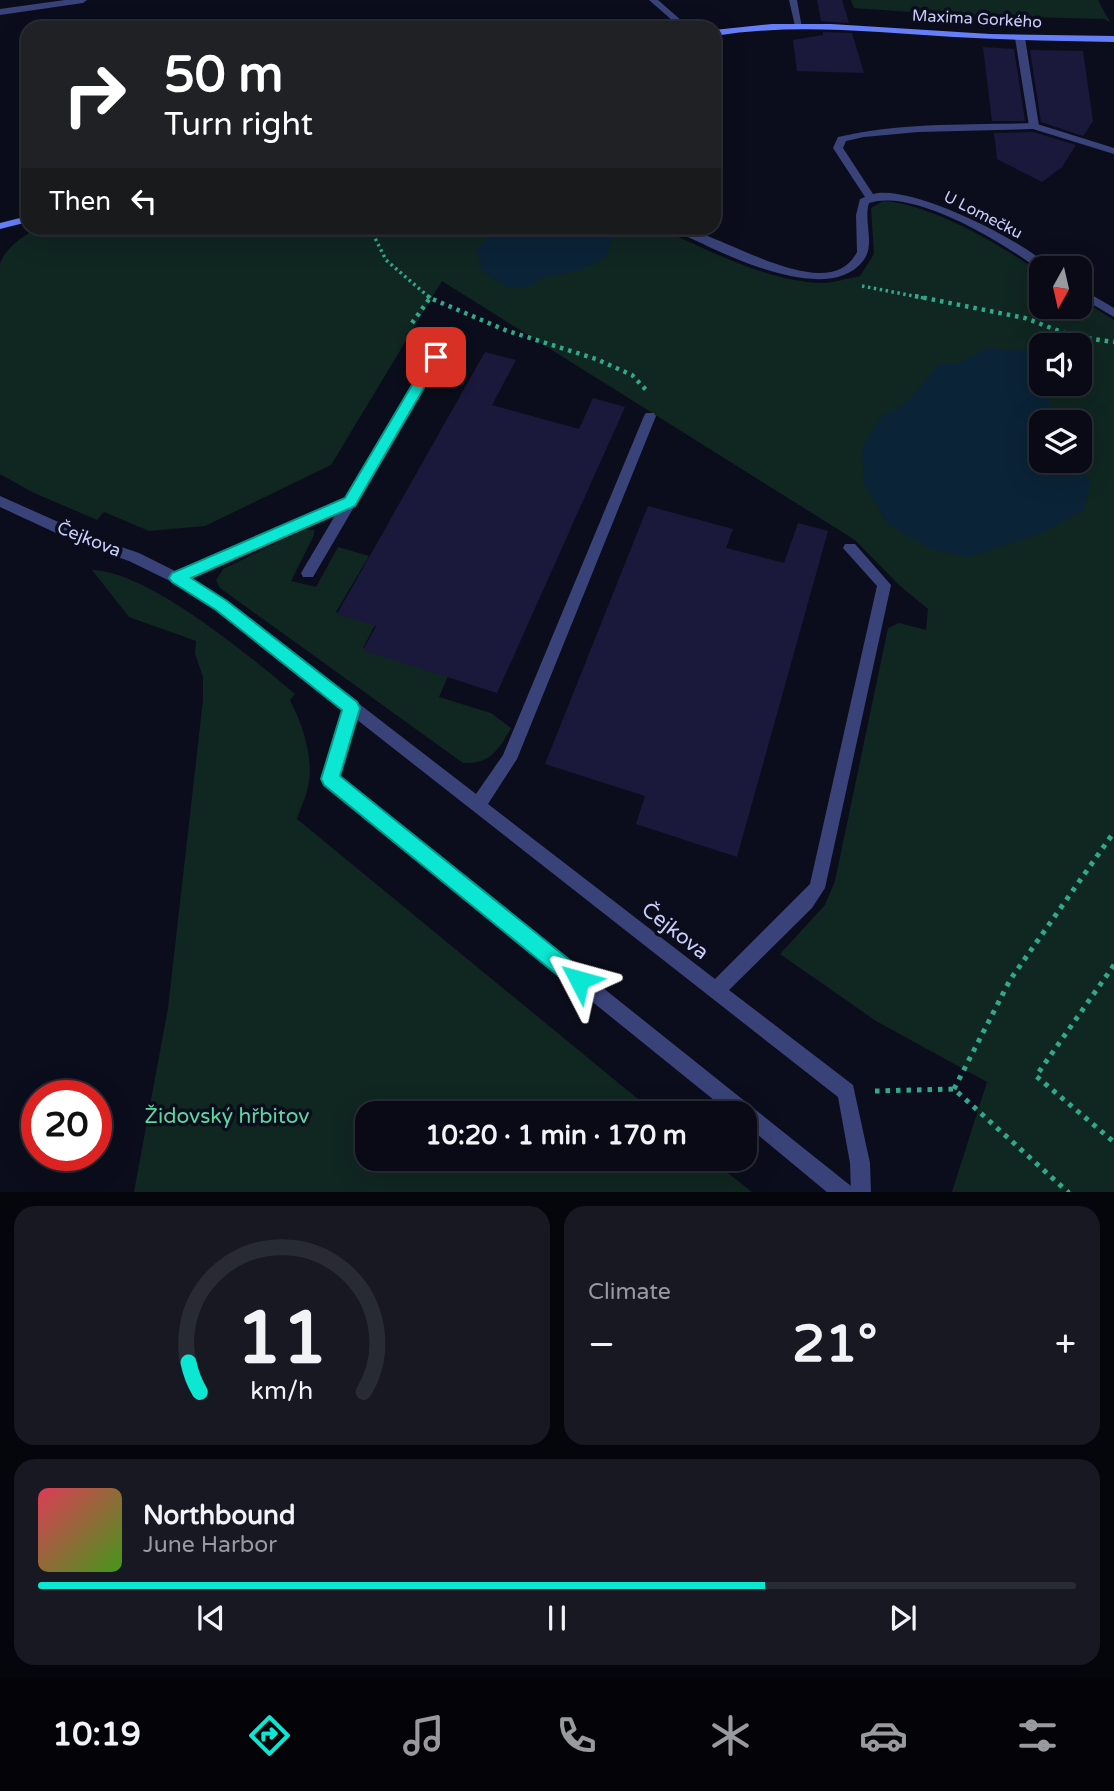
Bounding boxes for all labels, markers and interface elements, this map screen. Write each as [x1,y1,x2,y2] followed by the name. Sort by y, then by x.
[912,6,1042,32] street label: Maxima Gorkého
[164,46,283,105] text: 50 m
[49,49,140,140] icon: right
[164,106,313,144] text: Turn right
[125,182,163,220] icon: left
[49,186,111,217] text: Then
[940,187,1026,243] street label: U Lomečku
[1029,256,1092,318] north arrow
[1029,256,1092,473] map controls
[406,327,466,387] pin
[1029,333,1092,396] button: sound
[417,338,455,376] icon: arrive
[1029,410,1092,473] button: layers
[54,516,124,562] street label: Čejkova
[637,897,713,965] street label: Čejkova
[542,943,616,1017] position arrow
[21,1080,112,1171] speed limit sign: 20
[145,1104,309,1129] park label: Židovský hřbitov
[425,1120,687,1151] text: 10:20 · 1 min · 170 m
[588,1278,671,1306] text: Climate
[236,1295,328,1383] text: 11
[792,1313,877,1376] text: 21°
[588,1322,615,1368] text: −
[1055,1322,1076,1368] text: +
[251,1375,313,1405] text: km/h
[143,1500,295,1531] text: Northbound
[143,1531,277,1559] text: June Harbor
[192,1599,230,1637] icon: previous
[538,1599,576,1637] icon: pause
[884,1599,922,1637] icon: next
[245,1711,294,1760] icon: directions
[399,1711,448,1760] icon: music
[552,1711,601,1760] icon: phone
[706,1711,755,1760] icon: climate
[859,1711,908,1760] icon: car
[1013,1711,1062,1760] icon: filters
[52,1716,141,1754] text: 10:19

